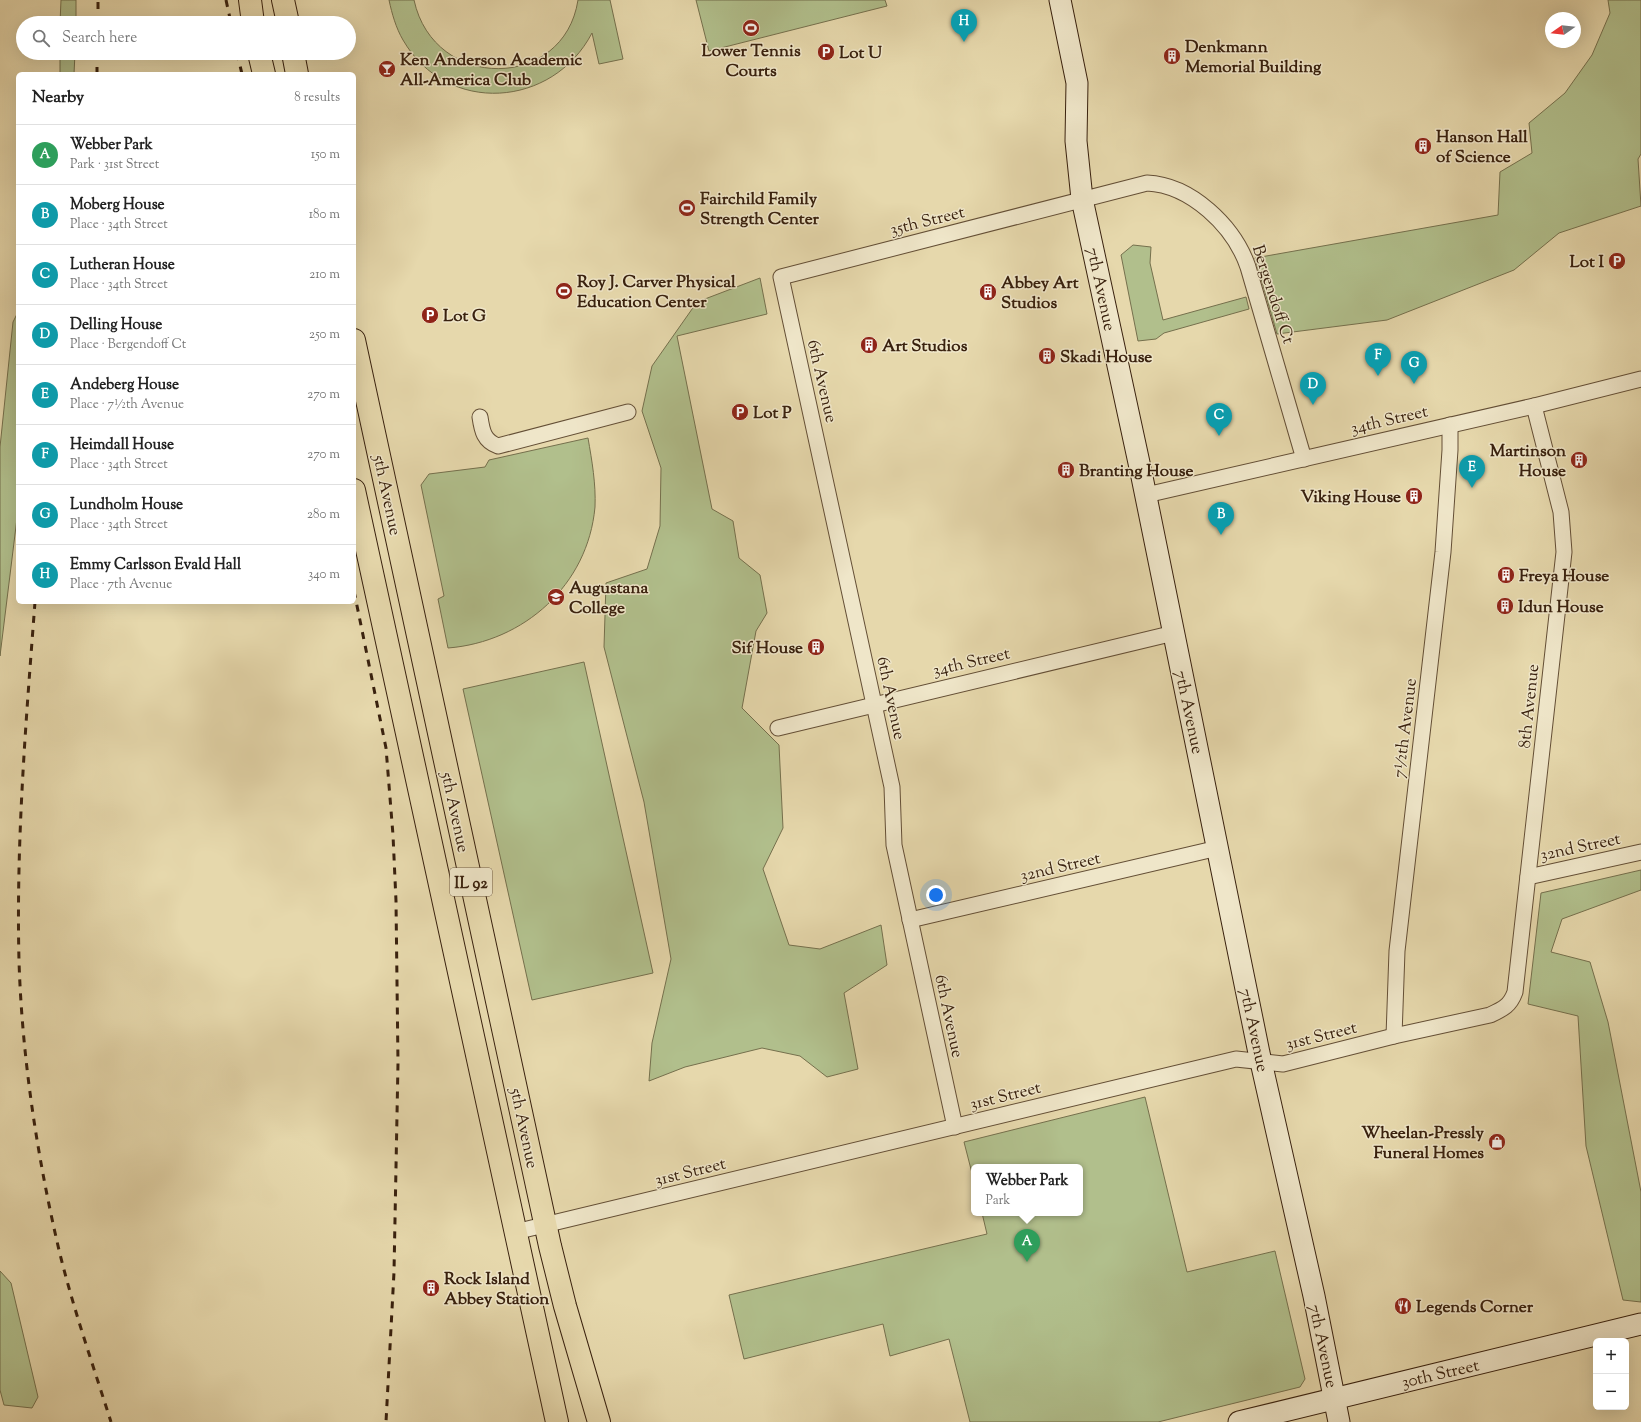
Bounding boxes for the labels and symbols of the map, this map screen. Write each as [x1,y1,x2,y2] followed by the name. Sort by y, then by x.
[951,9,977,42] pin: H
[1545,12,1581,48] north arrow
[741,18,761,38] sports icon: Lower Tennis Courts
[1185,36,1322,80] place label: Denkmann Memorial Building
[701,40,801,84] place label: Lower Tennis Courts
[816,42,836,62] parking icon: Lot U
[839,42,882,66] place label: Lot U
[1162,46,1182,66] building icon: Denkmann Memorial Building
[400,49,583,93] place label: Ken Anderson Academic All-America Club
[377,59,397,79] bar icon: Ken Anderson Academic All-America Club
[1436,126,1528,170] place label: Hanson Hall of Science
[1413,136,1433,156] building icon: Hanson Hall of Science
[700,188,820,232] place label: Fairchild Family Strength Center
[677,198,697,218] sports icon: Fairchild Family Strength Center
[888,201,967,243] street label: 35th Street
[1245,242,1299,347] street label: Bergendoff Ct
[1079,245,1121,333] street label: 7th Avenue
[1570,251,1604,275] place label: Lot I
[1607,251,1627,271] parking icon: Lot I
[577,271,736,315] place label: Roy J. Carver Physical Education Center
[1001,272,1079,316] place label: Abbey Art Studios
[554,281,574,301] sports icon: Roy J. Carver Physical Education Center
[978,282,998,302] building icon: Abbey Art Studios
[420,305,440,325] parking icon: Lot G
[443,305,486,329] place label: Lot G
[859,335,879,355] building icon: Art Studios
[882,335,968,359] place label: Art Studios
[800,338,842,425] street label: 6th Avenue
[1365,343,1391,376] pin: F
[1037,346,1057,366] building icon: Skadi House
[1060,346,1152,370] place label: Skadi House
[1401,351,1427,384] pin: G
[1300,372,1326,405] pin: D
[1348,400,1431,441] street label: 34th Street
[730,402,750,422] parking icon: Lot P
[753,402,792,426] place label: Lot P
[1206,403,1232,436] pin: C
[1490,440,1567,484] place label: Martinson House
[1569,450,1589,470] building icon: Martinson House
[366,452,406,538] street label: 5th Avenue
[1459,455,1485,488] pin: E
[1056,460,1076,480] building icon: Branting House
[1079,460,1193,484] place label: Branting House
[1300,486,1401,510] place label: Viking House
[1404,486,1424,506] building icon: Viking House
[1208,502,1234,535] pin: B
[1496,565,1516,585] building icon: Freya House
[1519,565,1609,589] place label: Freya House
[569,577,648,621] place label: Augustana College
[546,587,566,607] school or university icon: Augustana College
[1495,596,1515,616] building icon: Idun House
[1518,596,1604,620] place label: Idun House
[731,637,803,661] place label: Sif House
[806,637,826,657] building icon: Sif House
[930,642,1013,683] street label: 34th Street
[870,655,911,742] street label: 6th Avenue
[1514,663,1546,750] street label: 8th Avenue
[1167,668,1209,756] street label: 7th Avenue
[1388,677,1424,779] street label: 7½th Avenue
[434,769,474,855] street label: 5th Avenue
[1538,828,1623,868] street label: 32nd Street
[1018,847,1103,889] street label: 32nd Street
[450,868,492,896] road number: IL 92
[926,885,946,905] your location
[928,973,969,1060] street label: 6th Avenue
[1232,986,1274,1074] street label: 7th Avenue
[1283,1016,1360,1057] street label: 31st Street
[967,1076,1044,1117] street label: 31st Street
[503,1085,543,1171] street label: 5th Avenue
[1361,1122,1485,1166] place label: Wheelan-Pressly Funeral Homes
[1487,1132,1507,1152] shop icon: Wheelan-Pressly Funeral Homes
[652,1152,729,1193] street label: 31st Street
[1014,1229,1040,1262] pin: A
[444,1268,550,1312] place label: Rock Island Abbey Station
[421,1278,441,1298] building icon: Rock Island Abbey Station
[1393,1296,1413,1316] restaurant icon: Legends Corner
[1416,1296,1534,1320] place label: Legends Corner
[1301,1302,1343,1390] street label: 7th Avenue
[1399,1354,1482,1396] street label: 30th Street

